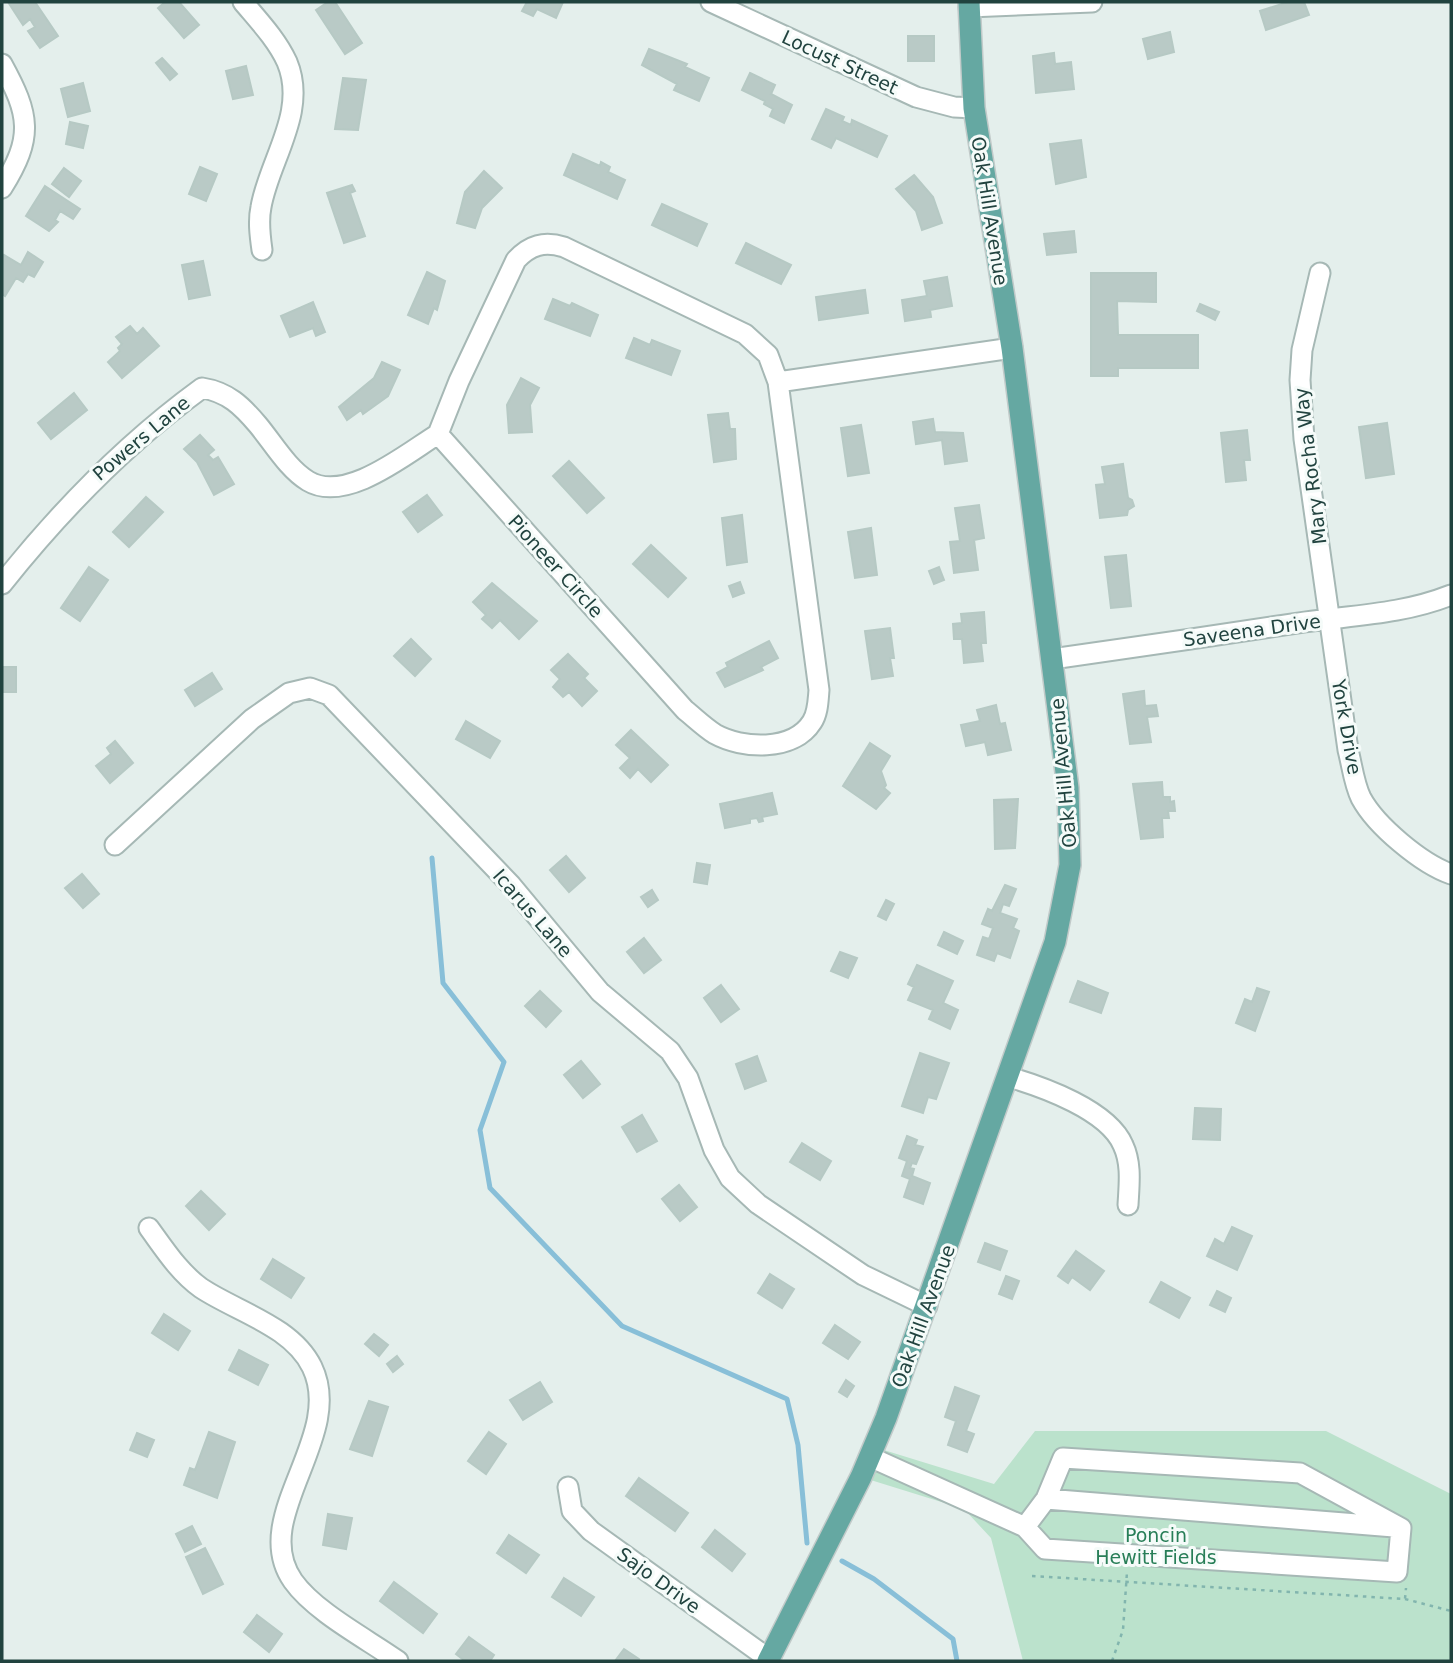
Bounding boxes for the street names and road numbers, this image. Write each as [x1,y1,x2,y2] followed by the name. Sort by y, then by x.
[778,26,902,98] street label: Locust Street
[967,135,1013,287] street label: Oak Hill Avenue
[1289,386,1331,546] street label: Mary Rocha Way
[88,391,194,485] street label: Powers Lane
[504,510,608,622] street label: Pioneer Circle
[1182,609,1322,651] street label: Saveena Drive
[1328,677,1366,776] street label: York Drive
[1045,697,1081,849] street label: Oak Hill Avenue
[489,864,577,962] street label: Icarus Lane
[887,1242,959,1390] street label: Oak Hill Avenue
[613,1543,705,1617] street label: Sajo Drive

